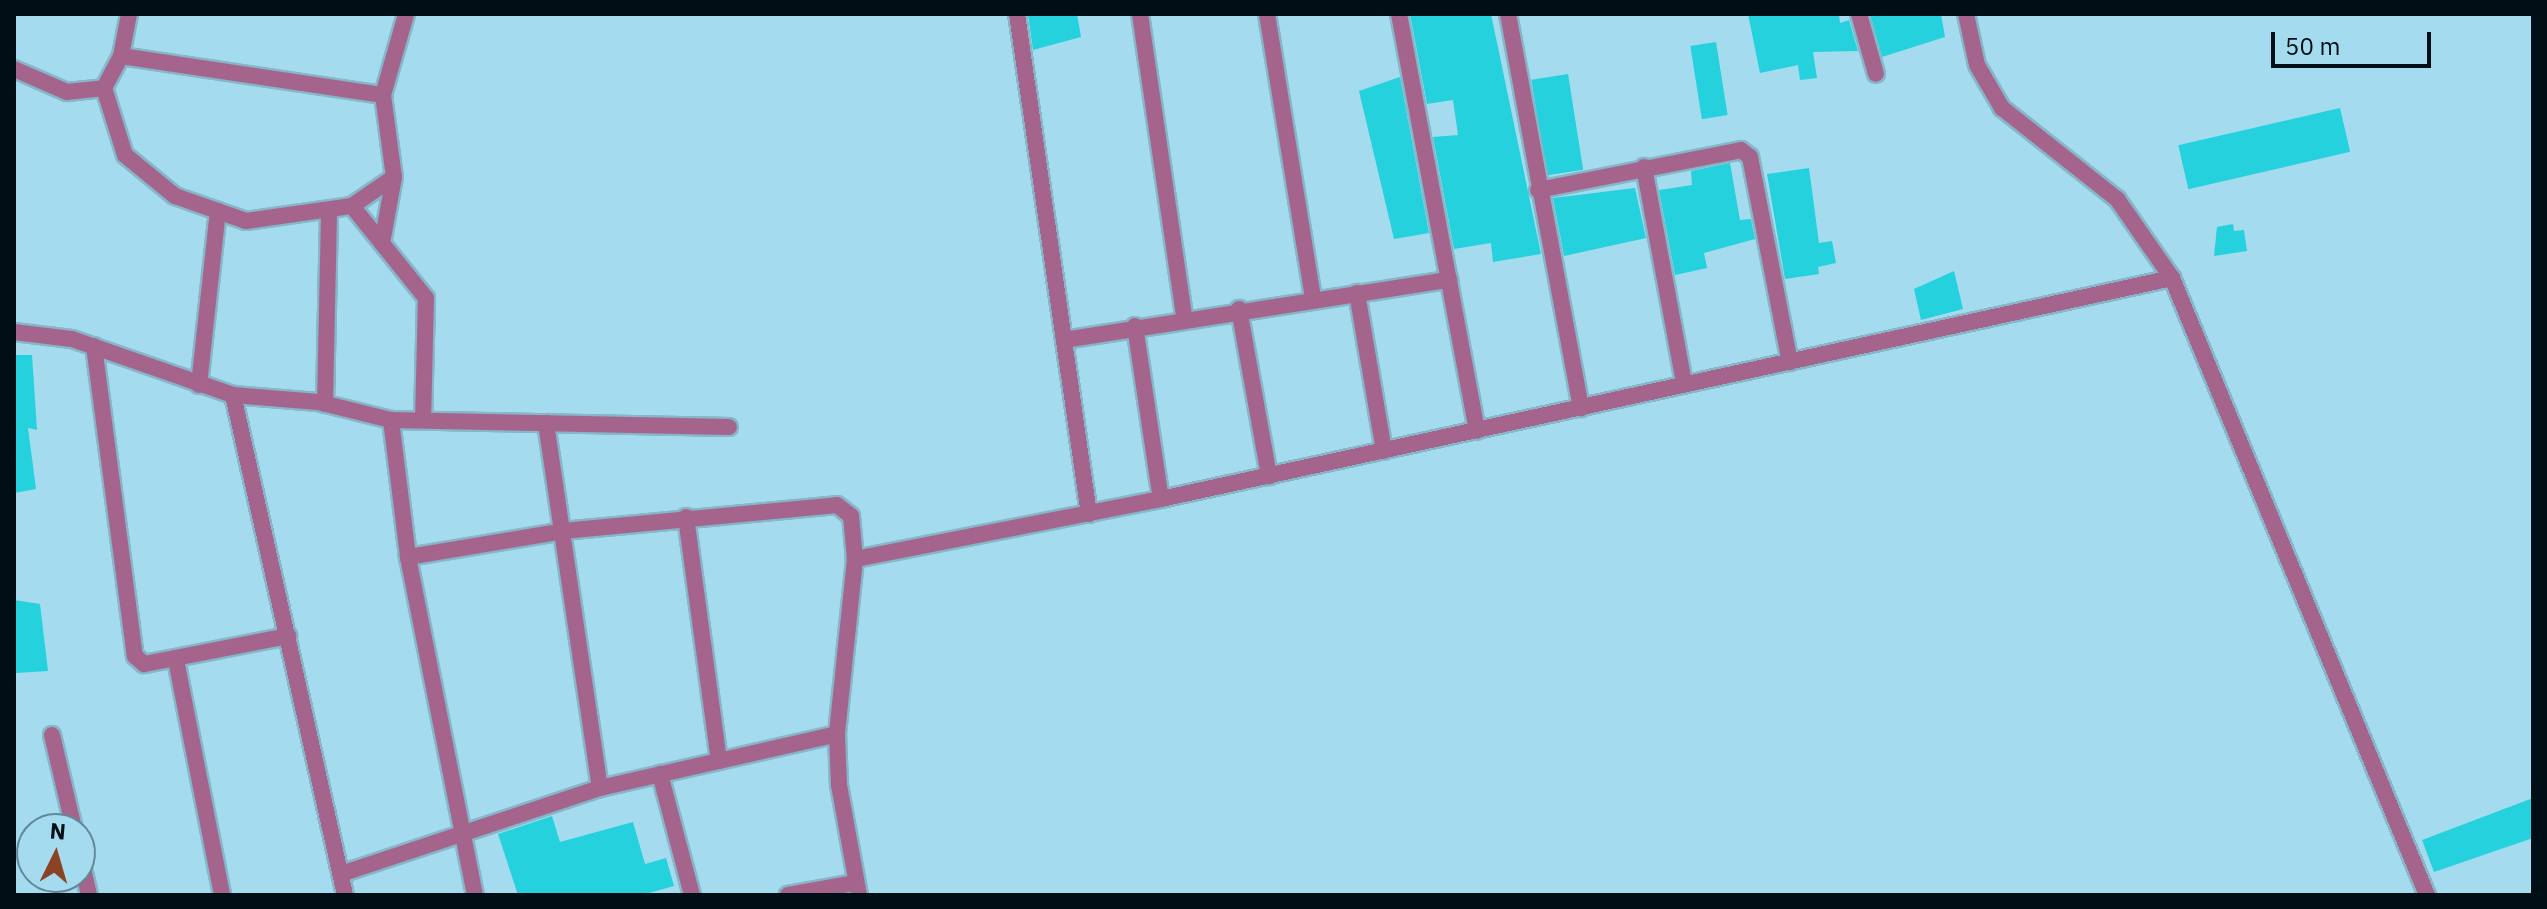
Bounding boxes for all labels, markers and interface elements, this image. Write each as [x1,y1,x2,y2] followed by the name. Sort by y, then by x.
[2275,16,2435,66] scale bar
[2285,30,2340,62] text: 50 m
[16,813,96,893] north arrow
[49,815,67,846] text: N

